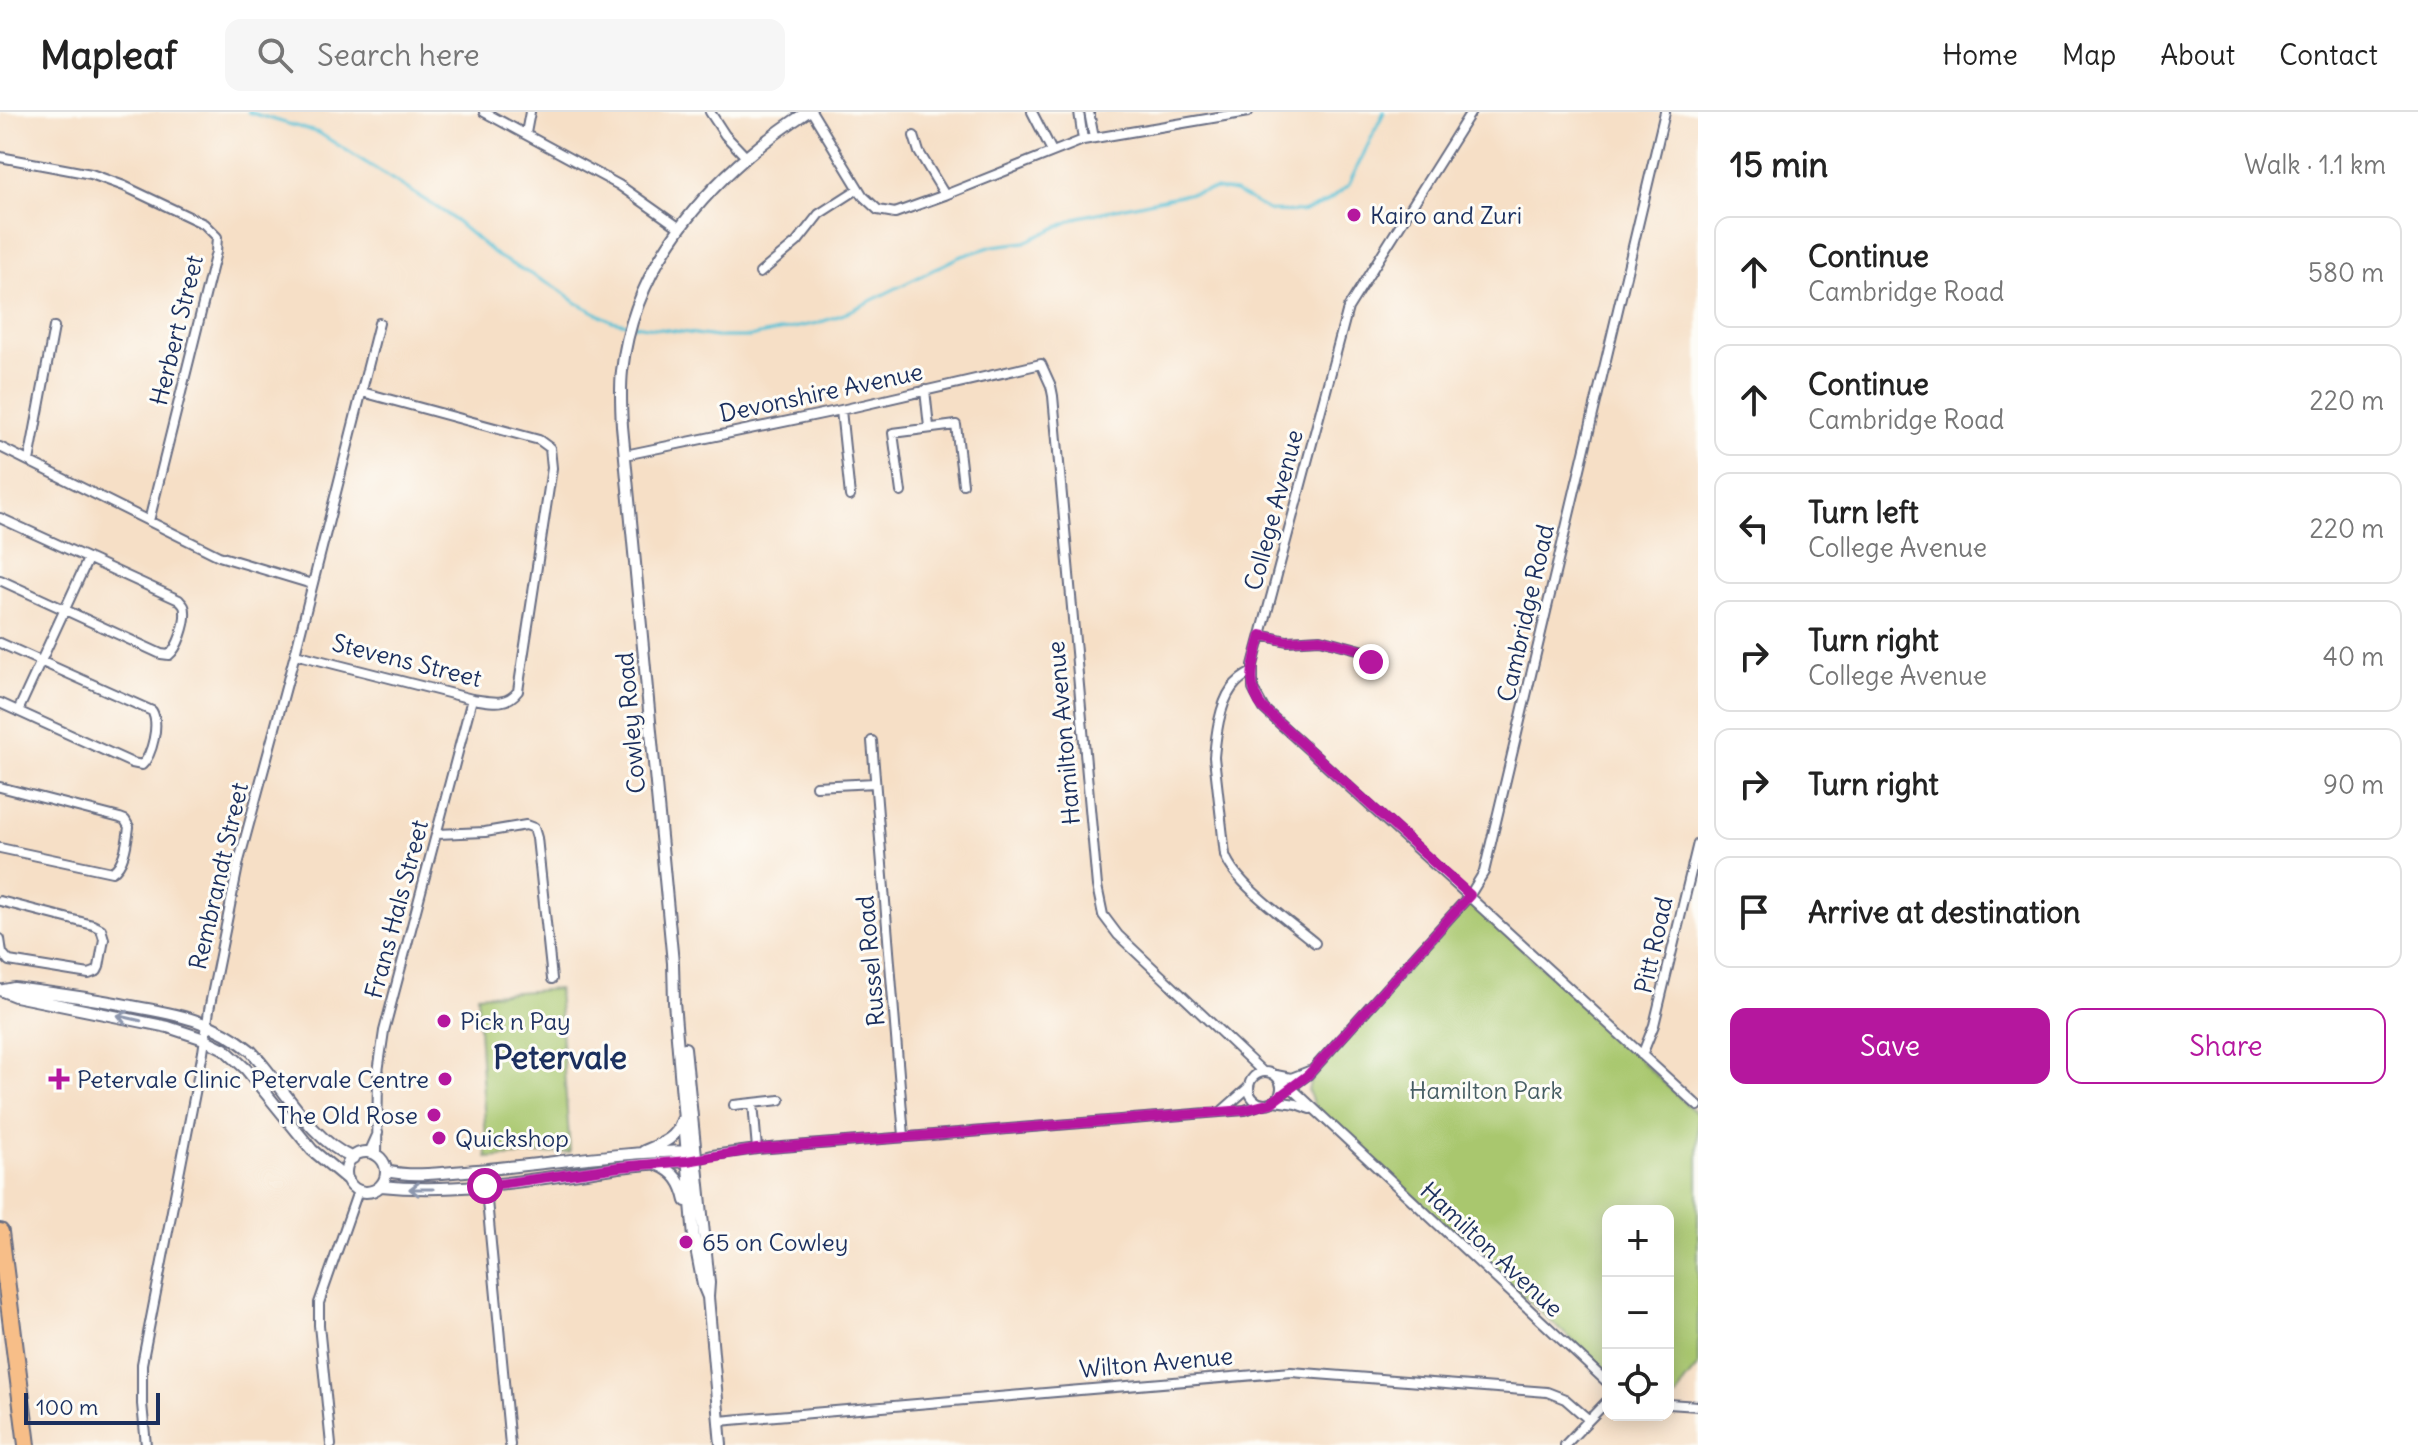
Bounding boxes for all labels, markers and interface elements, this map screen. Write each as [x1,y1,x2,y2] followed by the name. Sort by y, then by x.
[225,19,785,91] search box
[40,32,177,79] text: Mapleaf
[253,33,297,77] icon: search
[317,36,480,74] text: Search here
[1942,37,2018,73] text: Home
[2062,37,2116,73] text: Map
[2160,37,2235,73] text: About
[2279,37,2378,73] text: Contact
[1730,143,1828,186] text: 15 min
[2244,148,2386,181] text: Walk · 1.1 km
[1370,200,1522,230] place label: Kairo and Zuri
[1345,206,1363,224] marker: Kairo and Zuri
[1808,237,1929,275] text: Continue
[1732,250,1776,294] icon: ahead
[143,252,209,408] street label: Herbert Street
[2308,256,2384,289] text: 580 m
[1808,275,2004,308] text: Cambridge Road
[716,356,926,428] street label: Devonshire Avenue
[1808,365,1929,403] text: Continue
[1732,378,1776,422] icon: ahead
[2309,384,2384,417] text: 220 m
[1808,403,2004,436] text: Cambridge Road
[1237,426,1309,594] street label: College Avenue
[1808,493,1919,531] text: Turn left
[1732,506,1776,550] icon: left
[2309,512,2384,545] text: 220 m
[1490,521,1560,705] street label: Cambridge Road
[1808,531,1987,564] text: College Avenue
[1808,621,1939,659] text: Turn right
[329,627,485,693] street label: Stevens Street
[1732,634,1776,678] icon: right
[1040,640,1086,826] street label: Hamilton Avenue
[2323,640,2384,673] text: 40 m
[1353,644,1389,680] route end
[609,651,651,795] street label: Cowley Road
[1808,659,1987,692] text: College Avenue
[1732,762,1776,806] icon: right
[1808,765,1939,803] text: Turn right
[2323,768,2384,801] text: 90 m
[182,780,254,972] street label: Rembrandt Street
[358,817,434,1001] street label: Frans Hals Street
[1732,890,1776,934] icon: arrive
[1808,893,2080,931] text: Arrive at destination
[849,894,891,1028] street label: Russel Road
[1627,894,1679,996] street label: Pitt Road
[460,1006,571,1036] place label: Pick n Pay
[1730,1008,2050,1084] button: Save
[2066,1008,2386,1084] button: Share
[117,1010,143,1025] one-way arrow
[435,1012,453,1030] marker: Pick n Pay
[493,1037,627,1078] district label: Petervale
[77,1064,241,1094] place label: Petervale Clinic
[251,1064,429,1094] place label: Petervale Centre
[48,1068,70,1090] marker: Petervale Clinic
[436,1070,454,1088] marker: Petervale Centre
[1409,1075,1563,1105] park label: Hamilton Park
[277,1100,418,1130] place label: The Old Rose
[425,1106,443,1124] marker: The Old Rose
[455,1123,569,1153] place label: Quickshop
[430,1129,448,1147] marker: Quickshop
[467,1168,503,1204] route start
[1414,1175,1570,1323] street label: Hamilton Avenue
[408,1181,435,1197] one-way arrow
[1602,1205,1674,1421] map controls
[1602,1205,1674,1277] button: +
[702,1227,848,1257] place label: 65 on Cowley
[677,1233,695,1251] marker: 65 on Cowley
[1602,1277,1674,1349] button: −
[1078,1340,1234,1384] street label: Wilton Avenue
[1602,1349,1674,1421] button: locate
[24,1389,160,1425] scale bar
[36,1393,98,1421] text: 100 m

